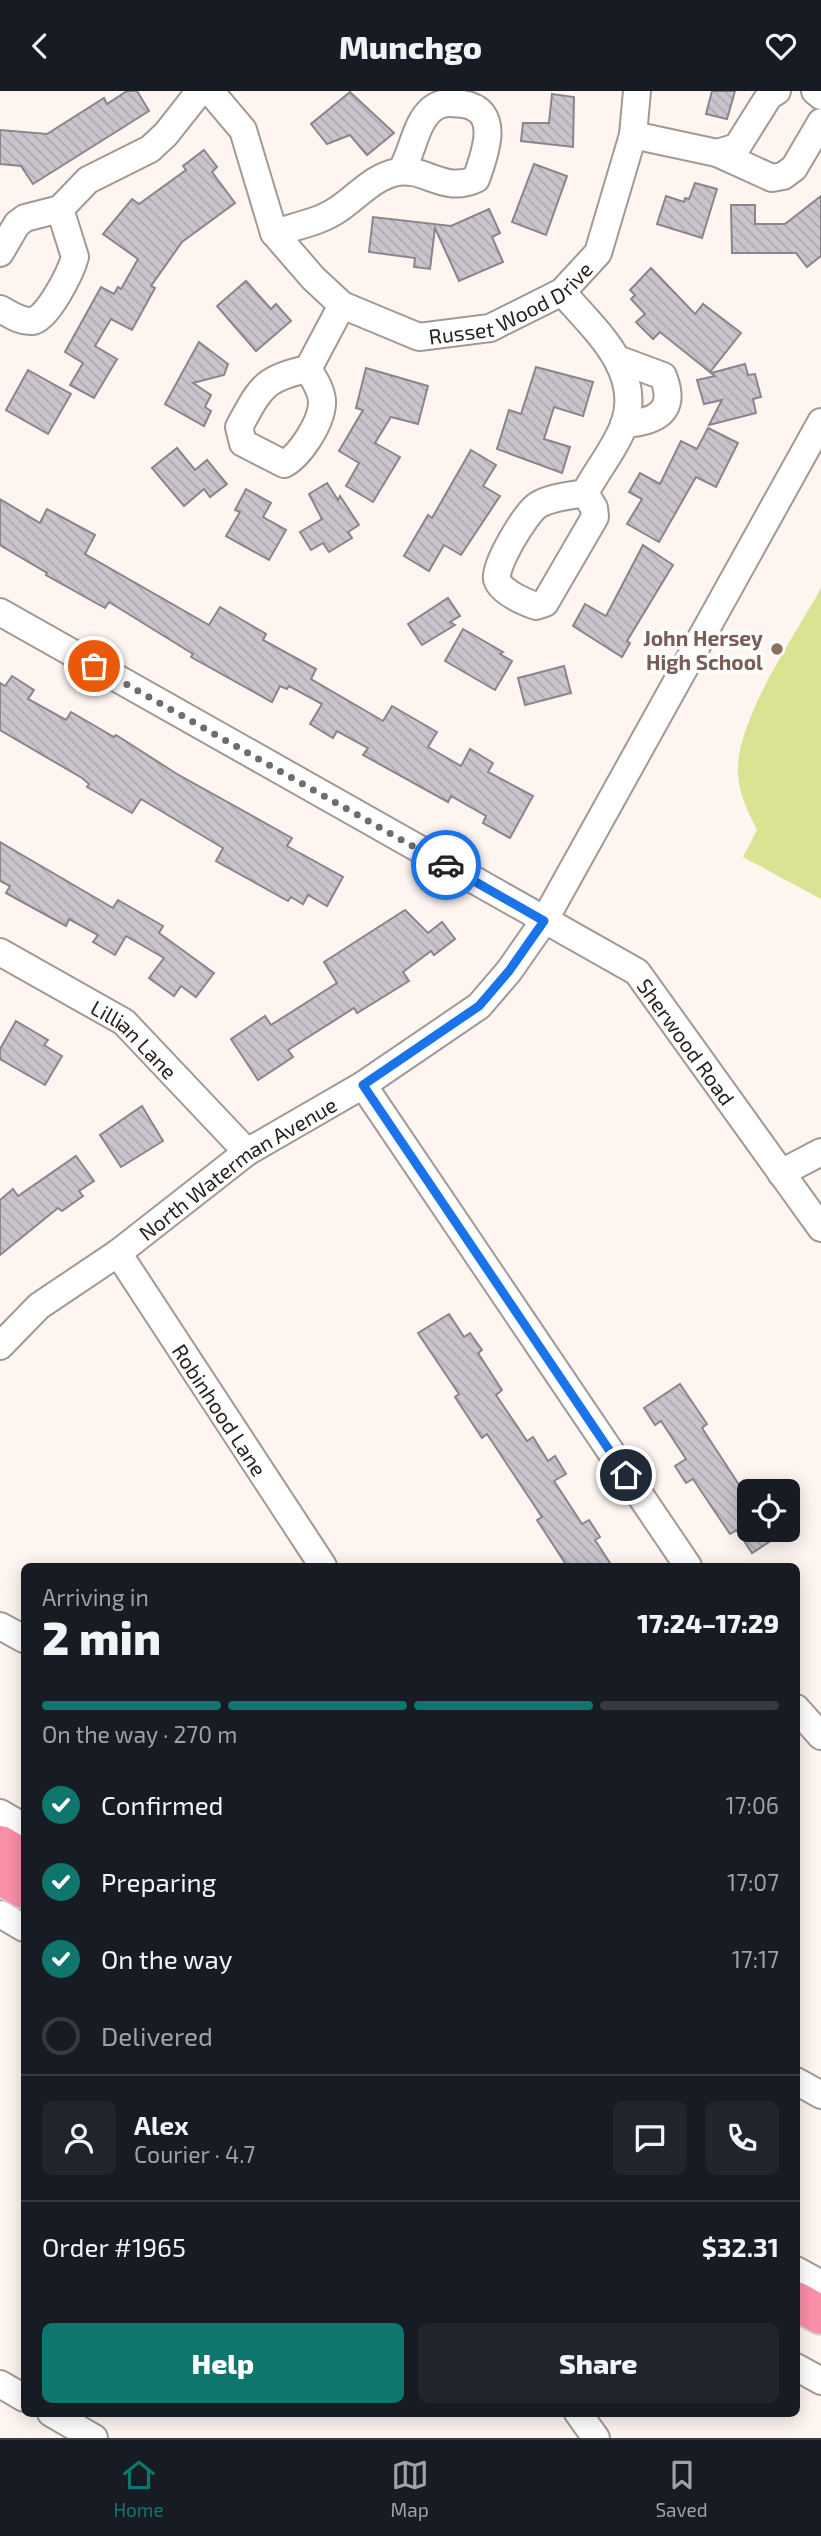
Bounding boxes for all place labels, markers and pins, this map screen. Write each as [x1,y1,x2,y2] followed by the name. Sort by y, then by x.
[643,625,763,674] place label: John Hersey High School
[64,636,124,696] pin
[769,641,785,657] marker: John Hersey High School
[596,1445,656,1505] pin

